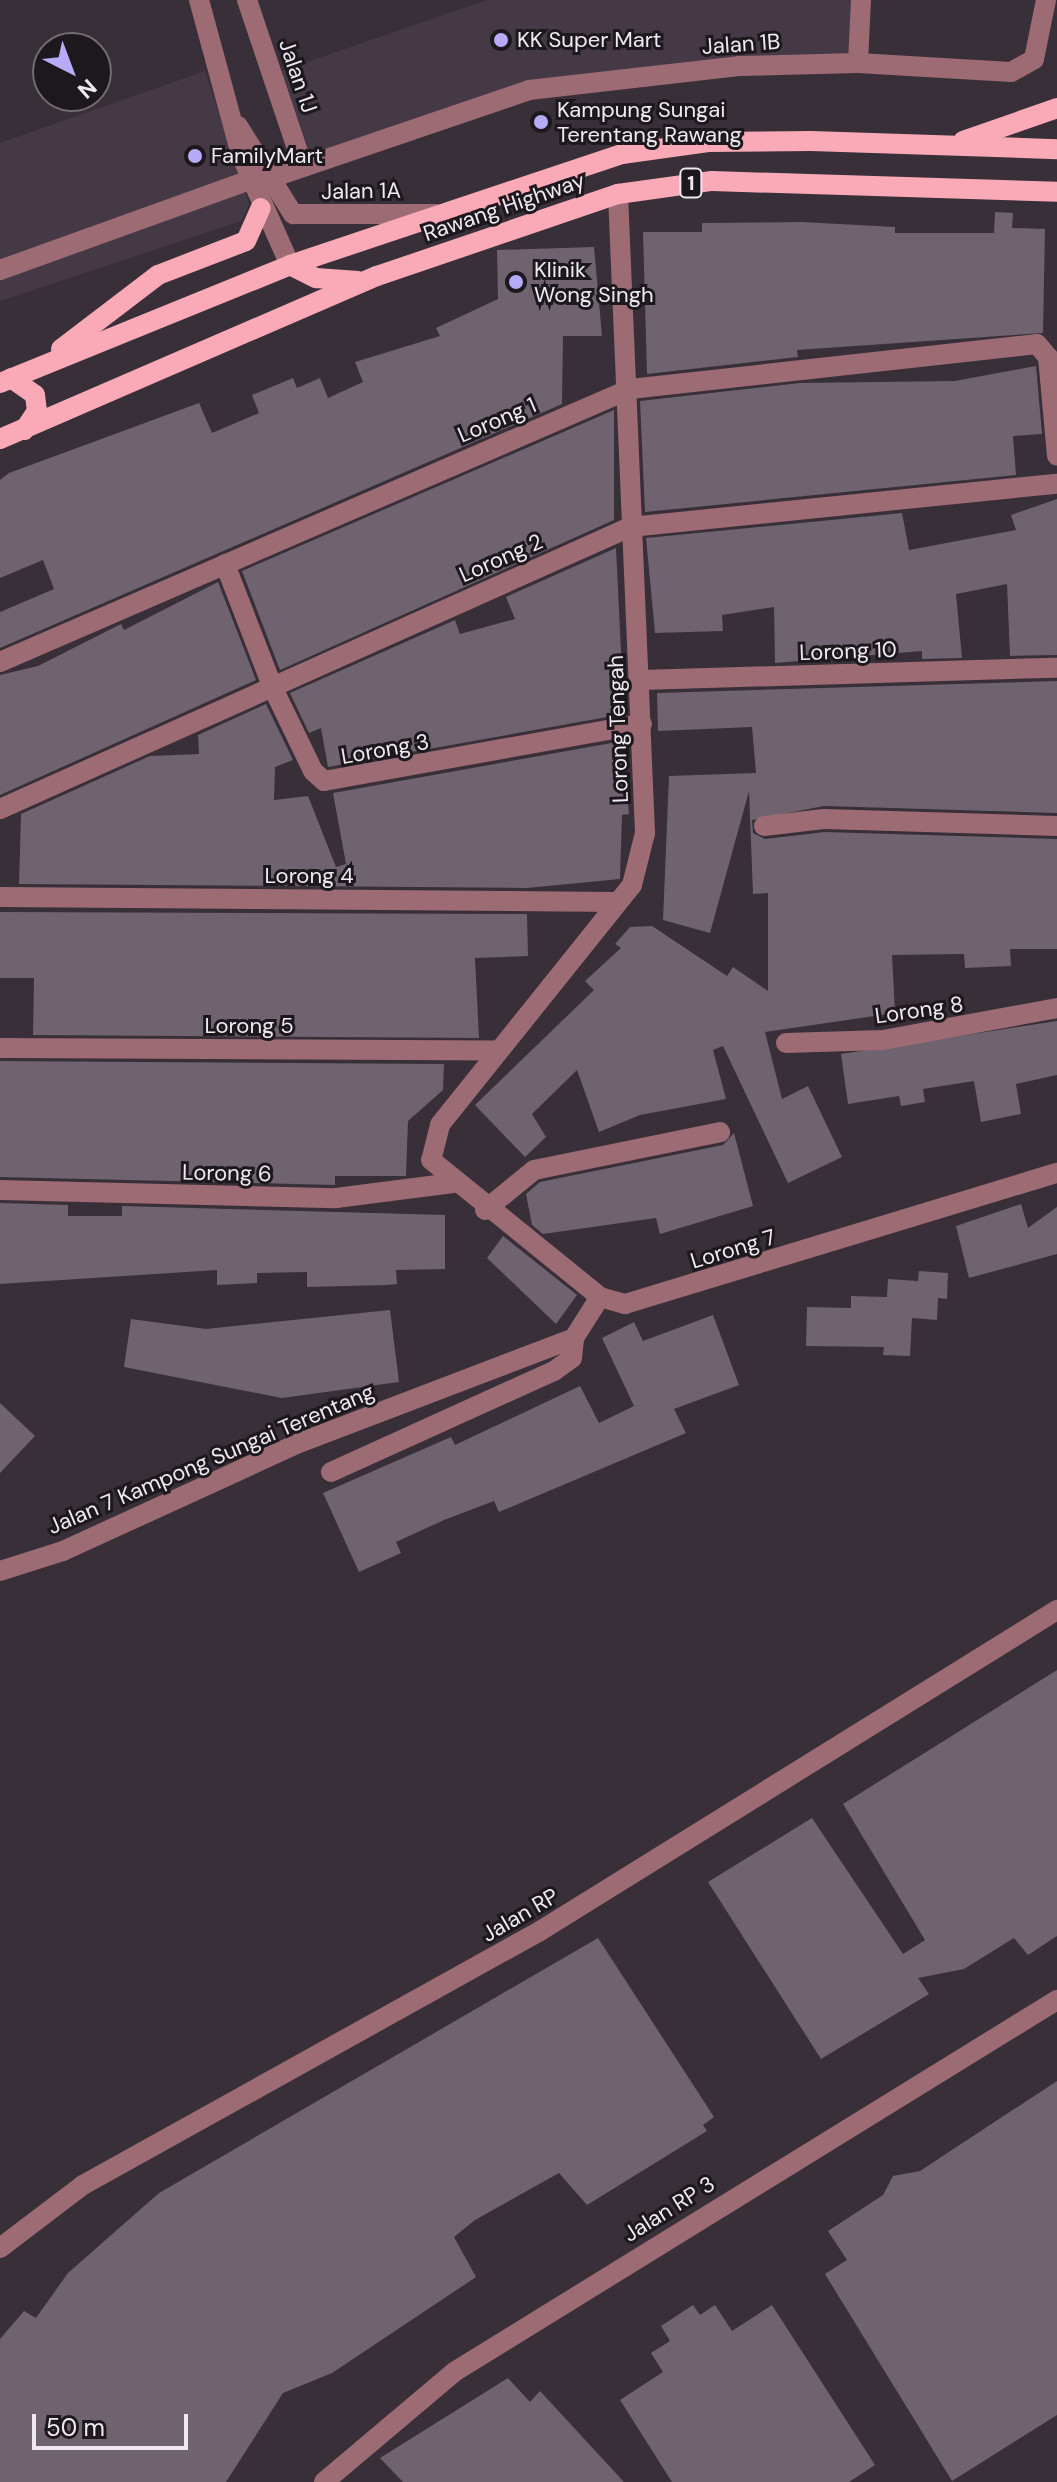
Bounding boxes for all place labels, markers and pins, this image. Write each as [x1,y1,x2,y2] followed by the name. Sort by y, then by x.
[517,27,661,53] place label: KK Super Mart
[492,31,510,49] marker: KK Super Mart
[557,96,742,148] place label: Kampung Sungai Terentang Rawang
[532,113,550,131] marker: Kampung Sungai Terentang Rawang
[211,143,323,169] place label: FamilyMart
[186,147,204,165] marker: FamilyMart
[534,256,654,308] place label: Klinik Wong Singh
[505,271,527,293] marker: Klinik Wong Singh

